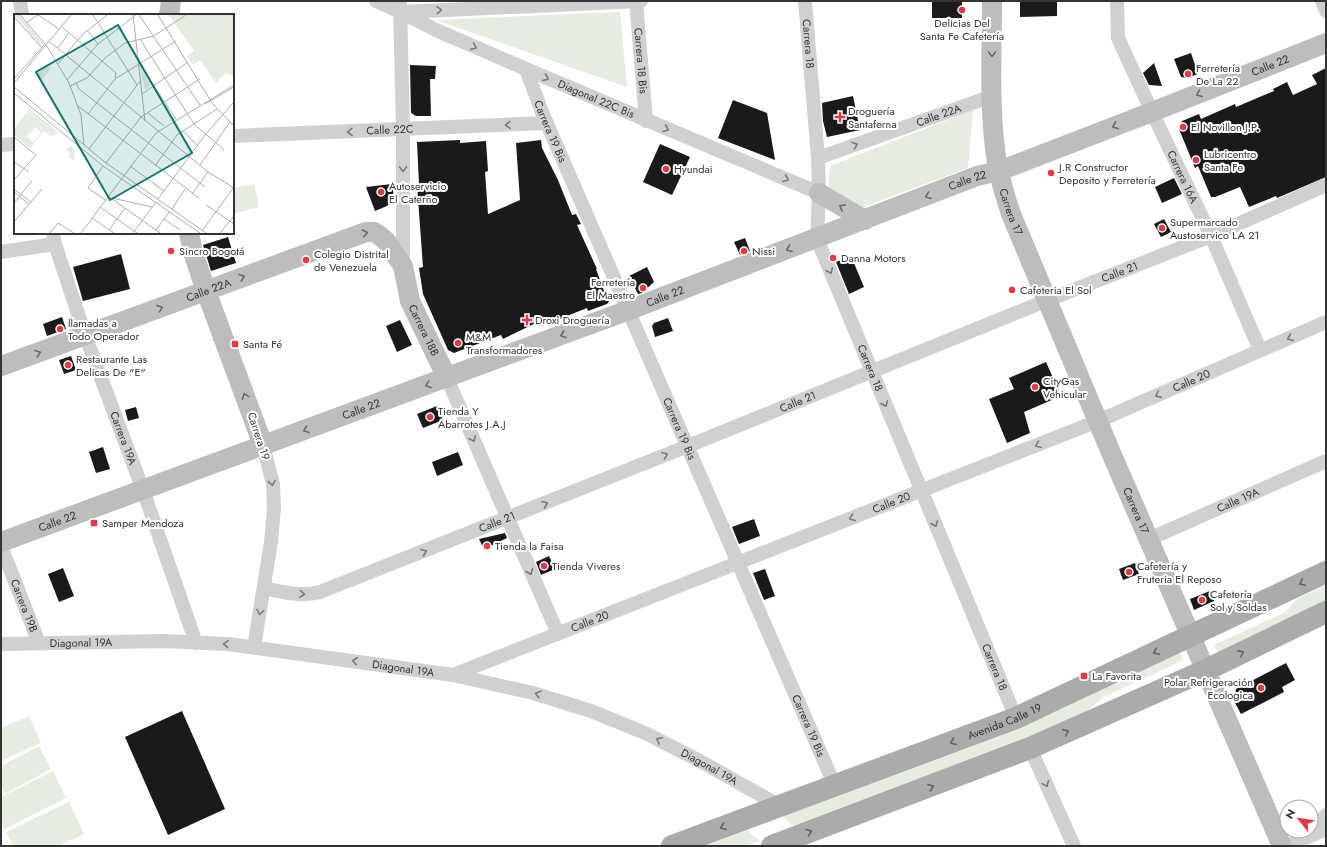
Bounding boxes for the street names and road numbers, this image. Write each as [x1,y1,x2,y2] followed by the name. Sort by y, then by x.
[799,19,819,69] street label: Carrera 18
[630,27,652,95] street label: Carrera 18 Bis
[1249,50,1291,80] street label: Calle 22
[555,75,637,122] street label: Diagonal 22C Bis
[530,98,571,166] street label: Carrera 19 Bis
[914,99,964,130] street label: Calle 22A
[366,121,414,138] street label: Calle 22C
[1163,147,1202,206] street label: Carrera 16A
[946,166,988,194] street label: Calle 22
[995,186,1027,238] street label: Carrera 17
[1099,257,1140,286] street label: Calle 21
[184,274,234,305] street label: Calle 22A
[644,282,686,311] street label: Calle 22
[405,302,443,358] street label: Carrera 18B
[854,342,887,394] street label: Carrera 18
[1170,365,1213,396] street label: Calle 20
[777,387,818,416] street label: Calle 21
[340,395,382,423] street label: Calle 22
[659,395,700,463] street label: Carrera 19 Bis
[106,409,141,468] street label: Carrera 19A
[244,410,274,462] street label: Carrera 19
[1214,483,1262,516] street label: Calle 19A
[1119,485,1153,536] street label: Carrera 17
[870,488,913,517] street label: Calle 20
[36,507,79,536] street label: Calle 22
[476,507,518,536] street label: Calle 21
[7,577,42,634] street label: Carrera 19B
[568,606,612,636] street label: Calle 20
[50,634,113,651] street label: Diagonal 19A
[978,641,1012,693] street label: Carrera 18
[371,656,436,680] street label: Diagonal 19A
[788,692,830,760] street label: Carrera 19 Bis
[965,699,1044,743] street label: Avenida Calle 19
[678,745,741,789] street label: Diagonal 19A

